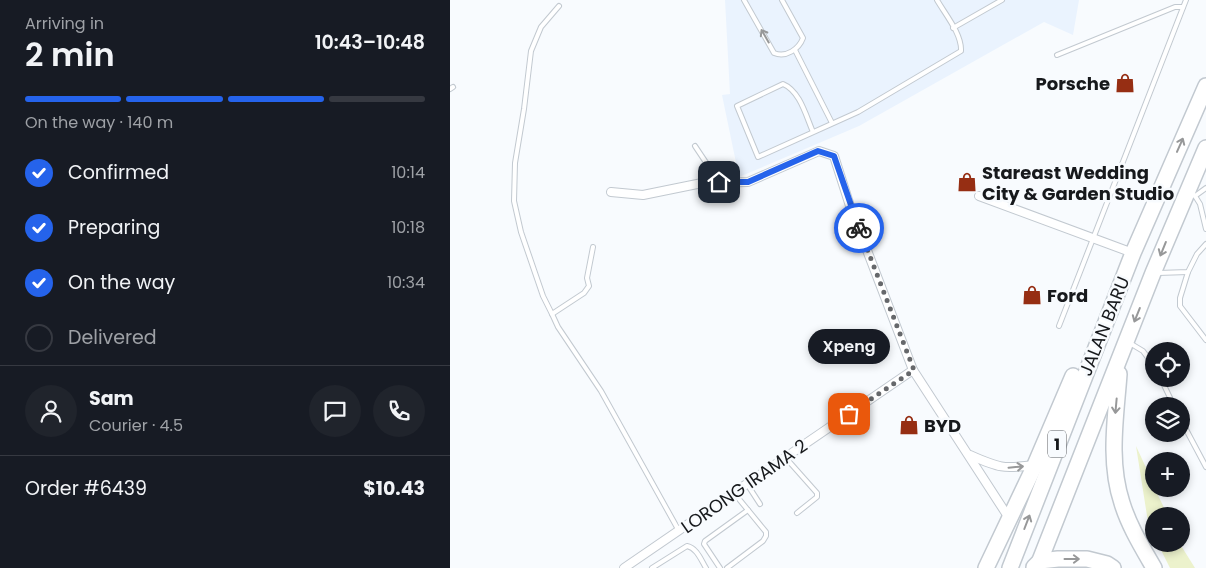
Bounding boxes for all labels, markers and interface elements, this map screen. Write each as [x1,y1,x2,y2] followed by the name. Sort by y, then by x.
[25,12,104,35] text: Arriving in
[315,29,425,56] text: 10:43–10:48
[759,29,769,44] one-way arrow
[25,32,115,77] text: 2 min
[1035,71,1110,96] place label: Porsche
[1114,72,1136,94] shop icon: Porsche
[25,111,173,134] text: On the way · 140 m
[1176,138,1186,153] one-way arrow
[25,159,53,187] icon: check
[68,159,169,186] text: Confirmed
[982,160,1174,206] place label: Stareast Wedding City & Garden Studio
[391,161,425,184] text: 10:14
[698,161,740,203] pin
[705,168,733,196] icon: home
[956,171,978,193] shop icon: Stareast Wedding City & Garden Studio
[834,203,884,253] courier
[25,214,53,242] icon: check
[68,214,160,241] text: Preparing
[845,214,873,242] icon: bike
[391,216,425,239] text: 10:18
[1158,241,1167,256] one-way arrow
[25,269,53,297] icon: check
[68,269,175,296] text: On the way
[387,271,425,294] text: 10:34
[1073,272,1135,380] street label: JALAN BARU
[1047,283,1088,308] place label: Ford
[1021,284,1043,306] shop icon: Ford
[1132,307,1141,322] one-way arrow
[68,324,157,351] text: Delivered
[808,329,890,364] callout: Xpeng
[822,335,876,358] text: Xpeng
[1145,342,1190,552] map controls
[1145,342,1190,387] button: locate
[25,385,77,437] button: person
[89,385,134,412] text: Sam
[309,385,361,437] button: chat
[373,385,425,437] button: phone
[828,393,870,435] pin
[1112,397,1121,413] one-way arrow
[1145,397,1190,442] button: layers
[835,400,863,428] icon: bag
[924,413,961,438] place label: BYD
[89,414,183,437] text: Courier · 4.5
[898,414,920,436] shop icon: BYD
[1048,430,1066,458] road number: 1
[676,433,812,539] street label: LORONG IRAMA 2
[1145,452,1190,497] button: +
[1008,462,1024,472] one-way arrow
[25,475,147,502] text: Order #6439
[363,475,425,502] text: $10.43
[1145,507,1190,552] button: −
[1024,515,1033,530] one-way arrow
[1064,554,1080,564] one-way arrow

